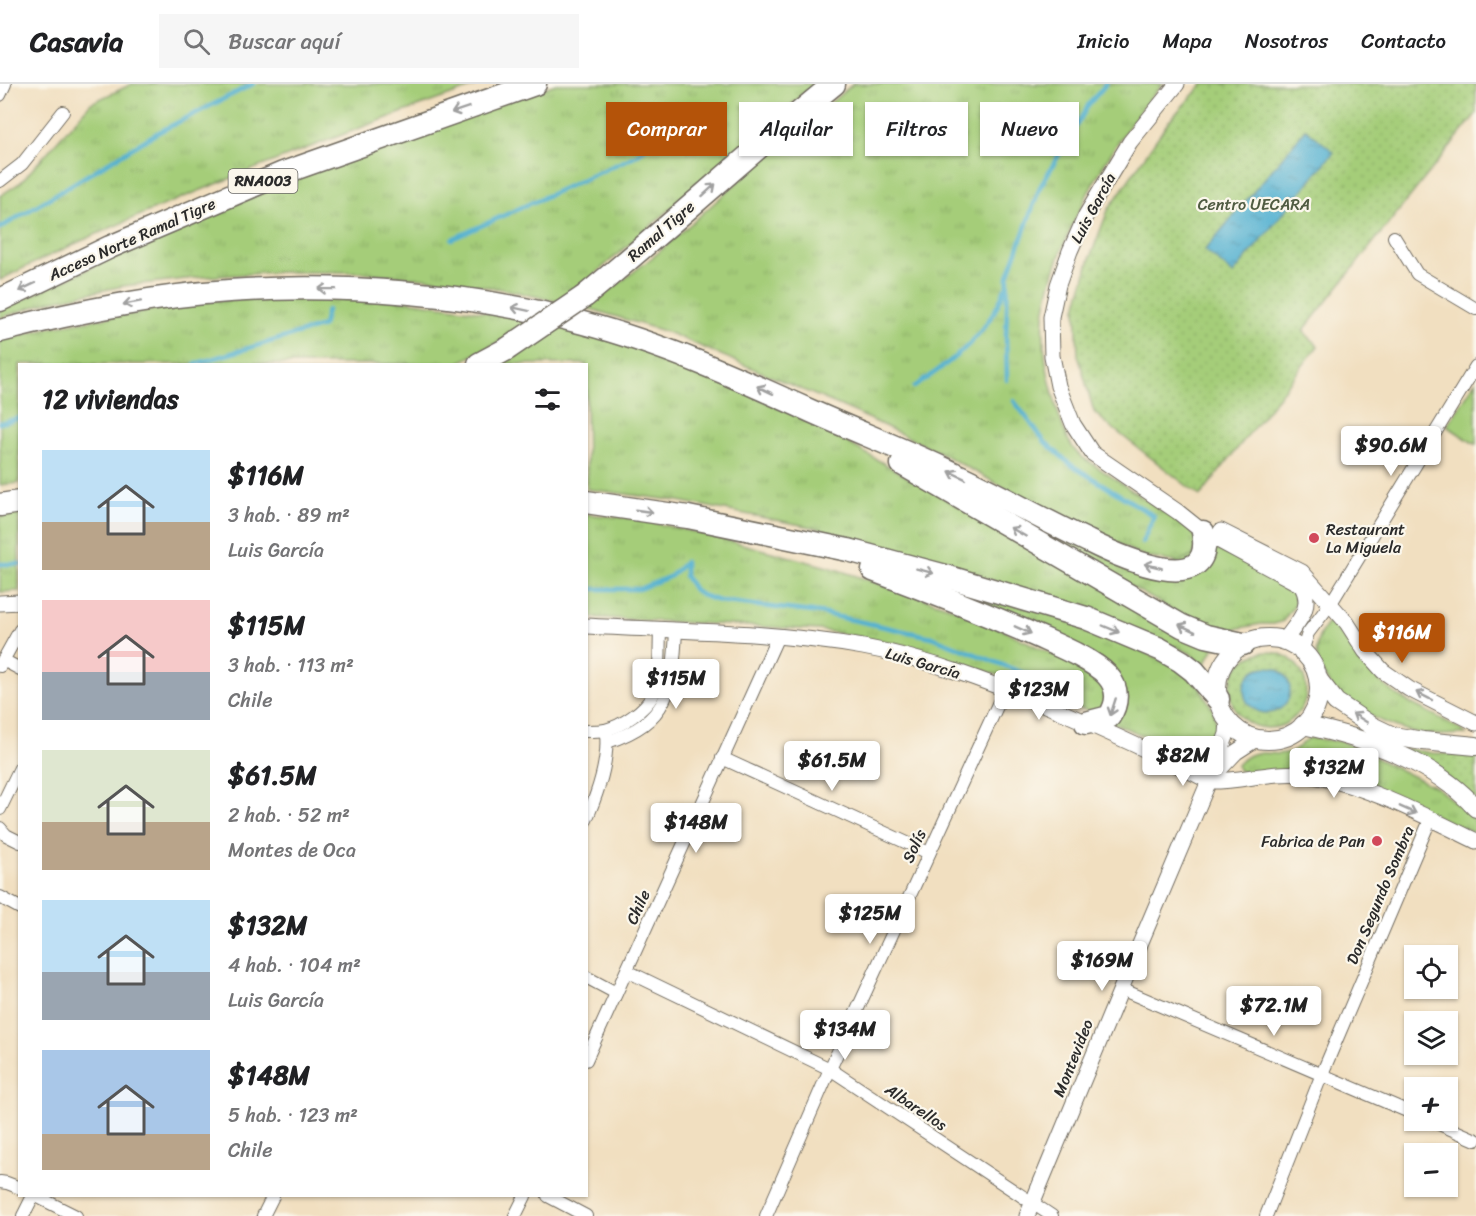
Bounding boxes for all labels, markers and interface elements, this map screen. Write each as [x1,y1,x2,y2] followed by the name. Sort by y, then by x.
[159,14,579,68] search box
[30,17,123,66] text: Casavia
[228,22,340,61] text: Buscar aquí
[1077,22,1129,60] text: Inicio
[1162,22,1212,60] text: Mapa
[1245,22,1328,60] text: Nosotros
[1361,22,1446,60] text: Contacto
[180,25,213,58] icon: search
[606,102,727,156] chip: Comprar
[739,102,853,156] chip: Alquilar
[865,102,968,156] chip: Filtros
[980,102,1079,156] chip: Nuevo
[451,106,470,117] one-way arrow
[1062,167,1124,249] street label: Luis García
[228,169,298,193] road number: RNA003
[701,183,716,197] one-way arrow
[43,189,220,289] street label: Acceso Norte Ramal Tigre
[1198,190,1310,219] park label: Centro UECARA
[620,193,702,269] street label: Ramal Tigre
[18,281,36,293] one-way arrow
[317,283,337,295] one-way arrow
[123,298,143,309] one-way arrow
[511,303,531,314] one-way arrow
[42,376,179,422] text: 12 viviendas
[531,383,564,416] icon: filters
[756,383,774,395] one-way arrow
[1342,426,1440,477] pin: $90.6M
[1355,428,1427,463] text: $90.6M
[228,452,304,498] text: $116M
[949,469,967,480] one-way arrow
[90,474,162,546] icon: home
[228,498,350,533] text: 3 hab. · 89 m²
[634,505,654,516] one-way arrow
[1326,515,1405,562] place label: Restaurant La Miguela
[1010,526,1027,538] one-way arrow
[1307,531,1321,545] marker: Restaurant La Miguela
[228,533,324,568] text: Luis García
[1143,560,1162,572] one-way arrow
[916,565,935,577] one-way arrow
[228,602,305,648] text: $115M
[1360,613,1444,664] pin: $116M
[1373,615,1431,650] text: $116M
[1179,622,1197,634] one-way arrow
[90,624,162,696] icon: home
[1102,624,1120,635] one-way arrow
[1013,625,1031,637] one-way arrow
[882,638,964,688] street label: Luis García
[228,648,354,683] text: 3 hab. · 113 m²
[634,659,718,710] pin: $115M
[646,661,706,696] text: $115M
[997,670,1081,721] pin: $123M
[1009,672,1069,707] text: $123M
[228,683,272,718] text: Chile
[1415,690,1433,702] one-way arrow
[1107,697,1118,716] one-way arrow
[1352,712,1369,724] one-way arrow
[1147,736,1219,787] pin: $82M
[1156,738,1210,773] text: $82M
[783,741,881,792] pin: $61.5M
[798,743,866,778] text: $61.5M
[1292,748,1376,799] pin: $132M
[1304,750,1364,785] text: $132M
[228,752,316,798] text: $61.5M
[90,774,162,846] icon: home
[228,798,350,833] text: 2 hab. · 52 m²
[654,803,738,854] pin: $148M
[1398,804,1416,816] one-way arrow
[665,805,727,840] text: $148M
[1338,821,1422,969] street label: Don Segundo Sombra
[894,824,935,868] street label: Solís
[1261,827,1365,856] place label: Fabrica de Pan
[228,833,356,868] text: Montes de Oca
[1370,834,1384,848] marker: Fabrica de Pan
[618,885,658,929] street label: Chile
[828,894,912,945] pin: $125M
[839,896,901,931] text: $125M
[228,902,307,948] text: $132M
[90,924,162,996] icon: home
[1060,941,1144,992] pin: $169M
[1071,943,1133,978] text: $169M
[1404,945,1458,1197] map controls
[1404,945,1458,999] button: locate
[228,948,361,983] text: 4 hab. · 104 m²
[228,983,324,1018] text: Luis García
[1225,986,1323,1037] pin: $72.1M
[1240,988,1308,1023] text: $72.1M
[803,1010,887,1061] pin: $134M
[1404,1011,1458,1065] button: layers
[814,1012,876,1047] text: $134M
[1044,1015,1102,1101] street label: Montevideo
[228,1052,310,1098] text: $148M
[90,1074,162,1146] icon: home
[878,1075,953,1139] street label: Albarellos
[1404,1077,1458,1131] button: +
[228,1098,358,1133] text: 5 hab. · 123 m²
[228,1133,272,1168] text: Chile
[1404,1143,1458,1197] button: −

